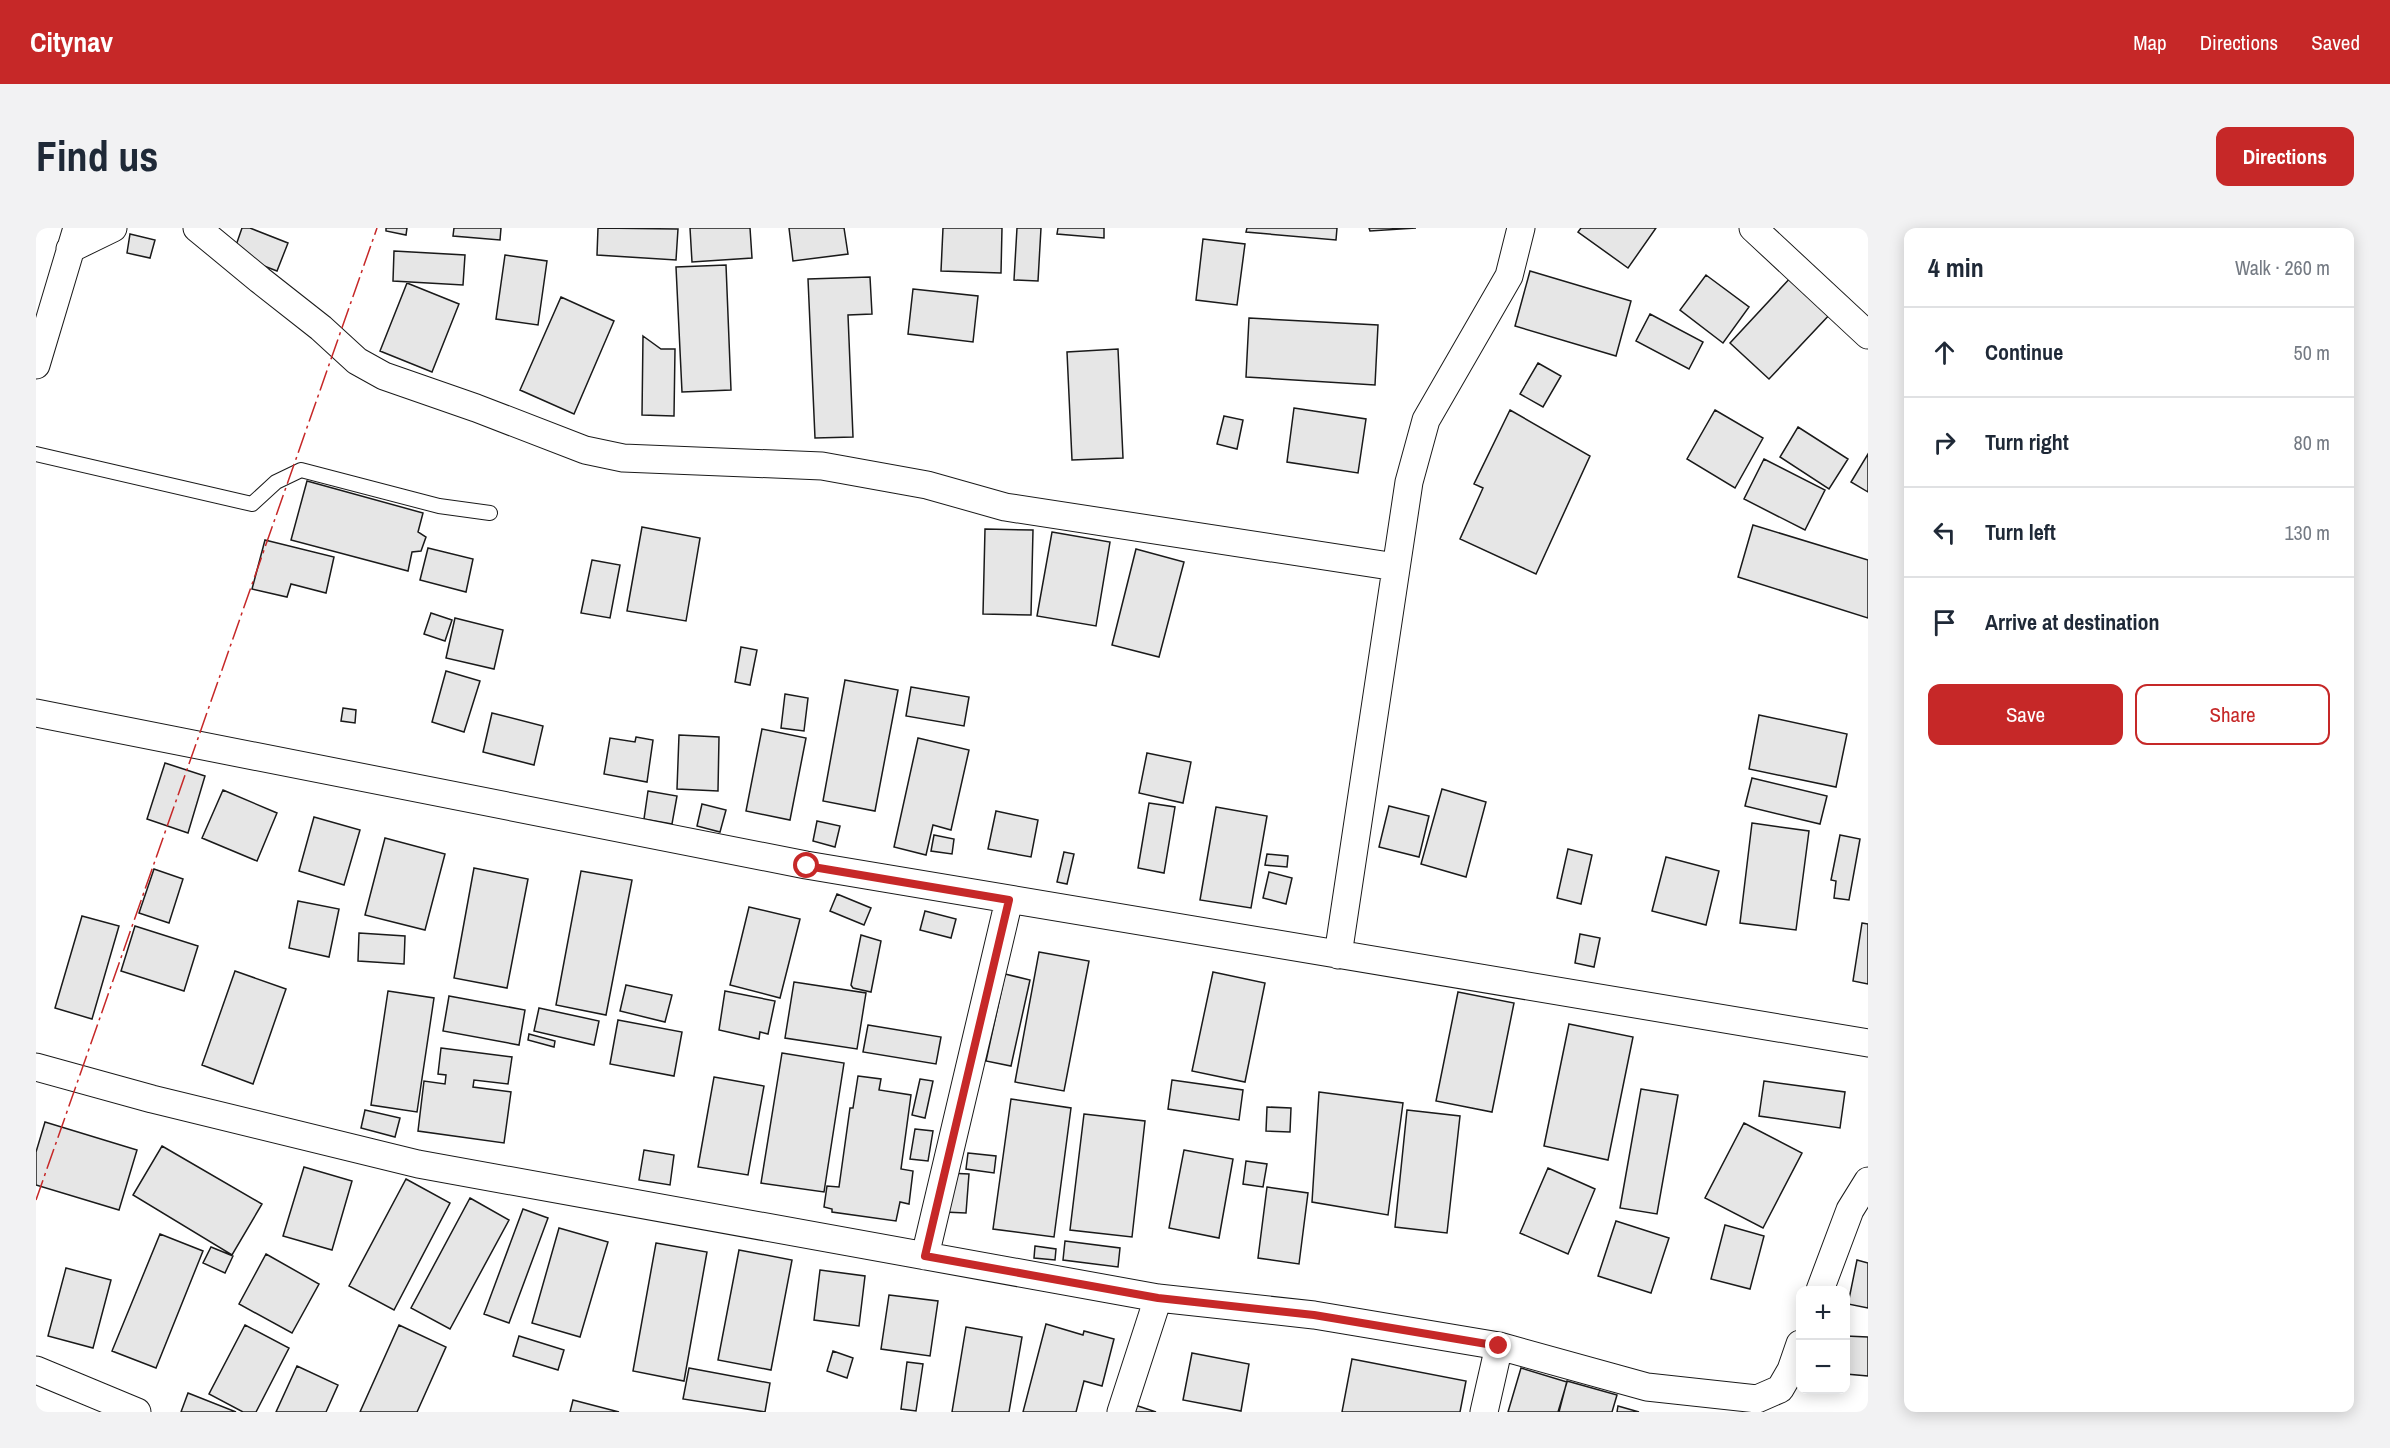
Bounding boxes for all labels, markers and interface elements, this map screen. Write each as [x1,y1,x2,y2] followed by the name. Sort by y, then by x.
[30,23,113,61] text: Citynav
[2133,28,2167,57] text: Map
[2200,28,2278,57] text: Directions
[2311,28,2360,57] text: Saved
[2216,127,2354,186] button: Directions
[36,128,158,184] text: Find us
[1928,250,1984,285] text: 4 min
[2235,254,2330,281] text: Walk · 260 m
[1928,336,1961,369] icon: ahead
[1985,337,2063,367] text: Continue
[2294,339,2330,366] text: 50 m
[1928,426,1961,459] icon: right
[1985,427,2069,457] text: Turn right
[2294,429,2330,456] text: 80 m
[1928,516,1961,549] icon: left
[1985,517,2056,547] text: Turn left
[2284,519,2330,546] text: 130 m
[1928,606,1961,639] icon: arrive
[1985,607,2159,637] text: Arrive at destination
[1928,684,2123,745] button: Save
[2135,684,2330,745] button: Share
[793,852,819,878] route start
[1796,1286,1850,1394] map controls
[1796,1286,1850,1340] button: +
[1485,1332,1511,1358] route end
[1796,1340,1850,1394] button: −

